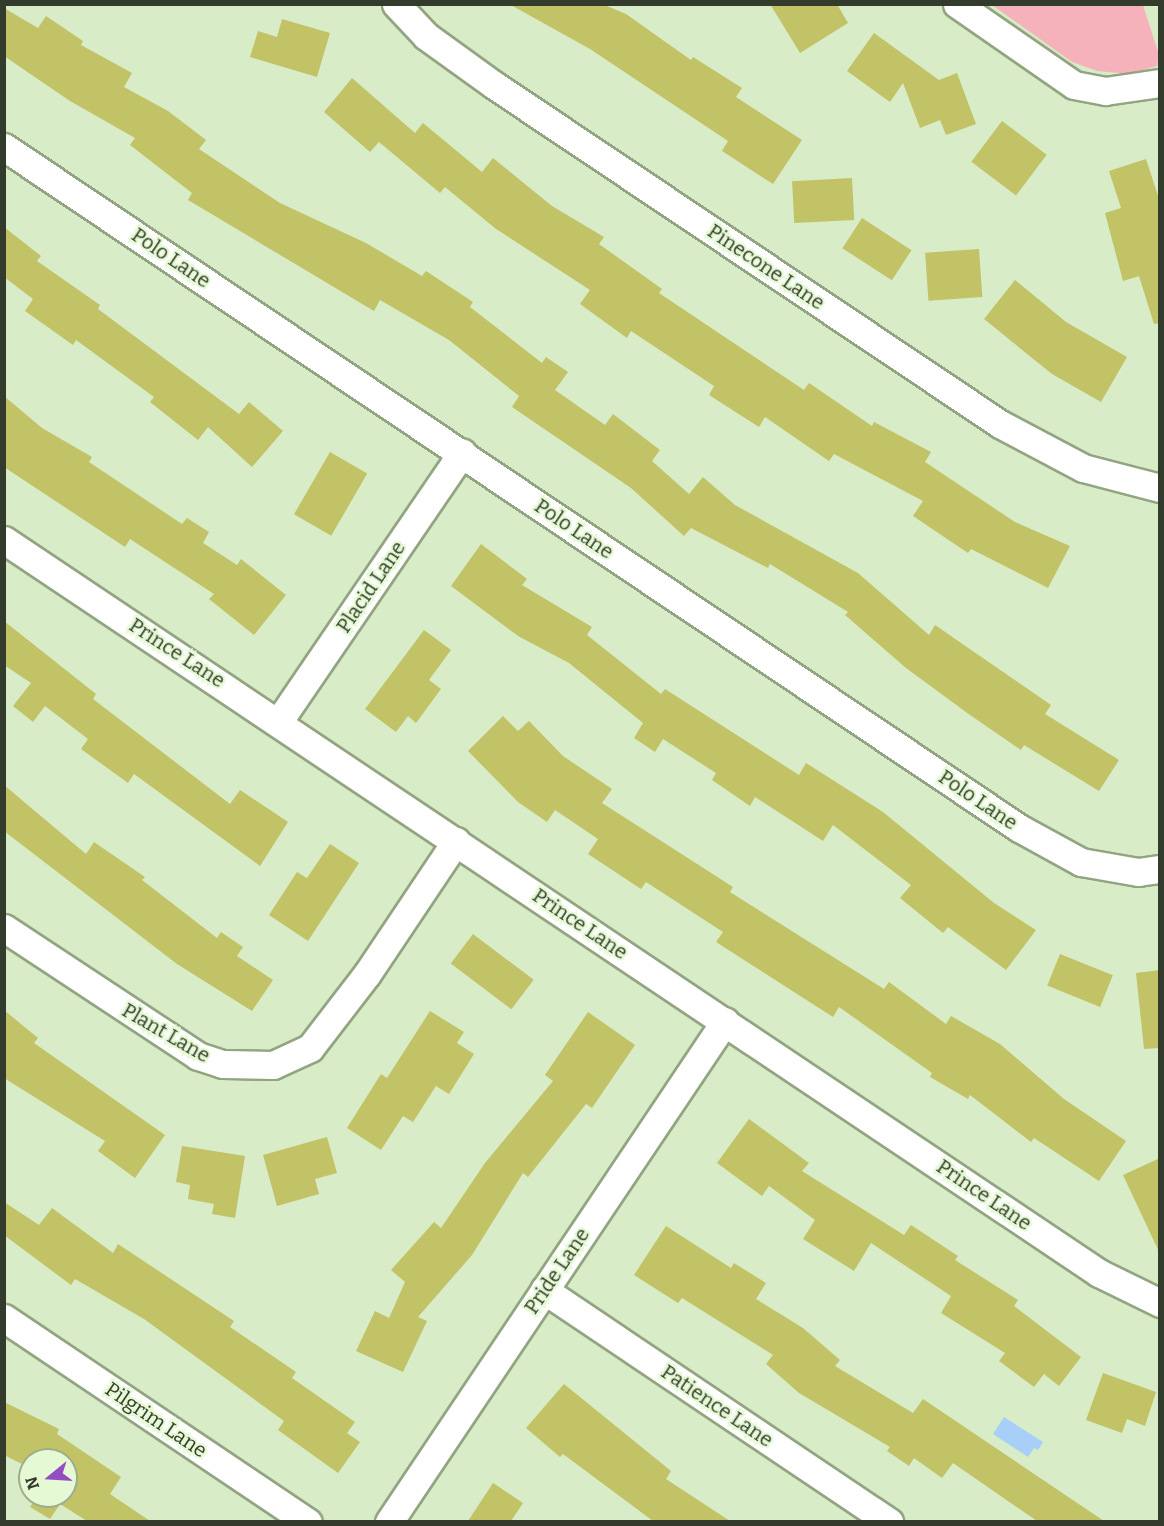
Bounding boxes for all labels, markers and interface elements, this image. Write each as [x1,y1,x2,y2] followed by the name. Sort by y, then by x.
[703,219,829,315] street label: Pinecone Lane
[127,223,215,293] street label: Polo Lane
[530,494,618,564] street label: Polo Lane
[332,537,410,637] street label: Placid Lane
[125,613,229,693] street label: Prince Lane
[934,765,1022,835] street label: Polo Lane
[528,884,632,964] street label: Prince Lane
[118,998,214,1068] street label: Plant Lane
[932,1155,1036,1235] street label: Prince Lane
[520,1224,594,1318] street label: Pride Lane
[657,1360,777,1452] street label: Patience Lane
[101,1377,211,1463] street label: Pilgrim Lane
[18,1448,78,1508] north arrow
[21,1474,43,1492] text: N

